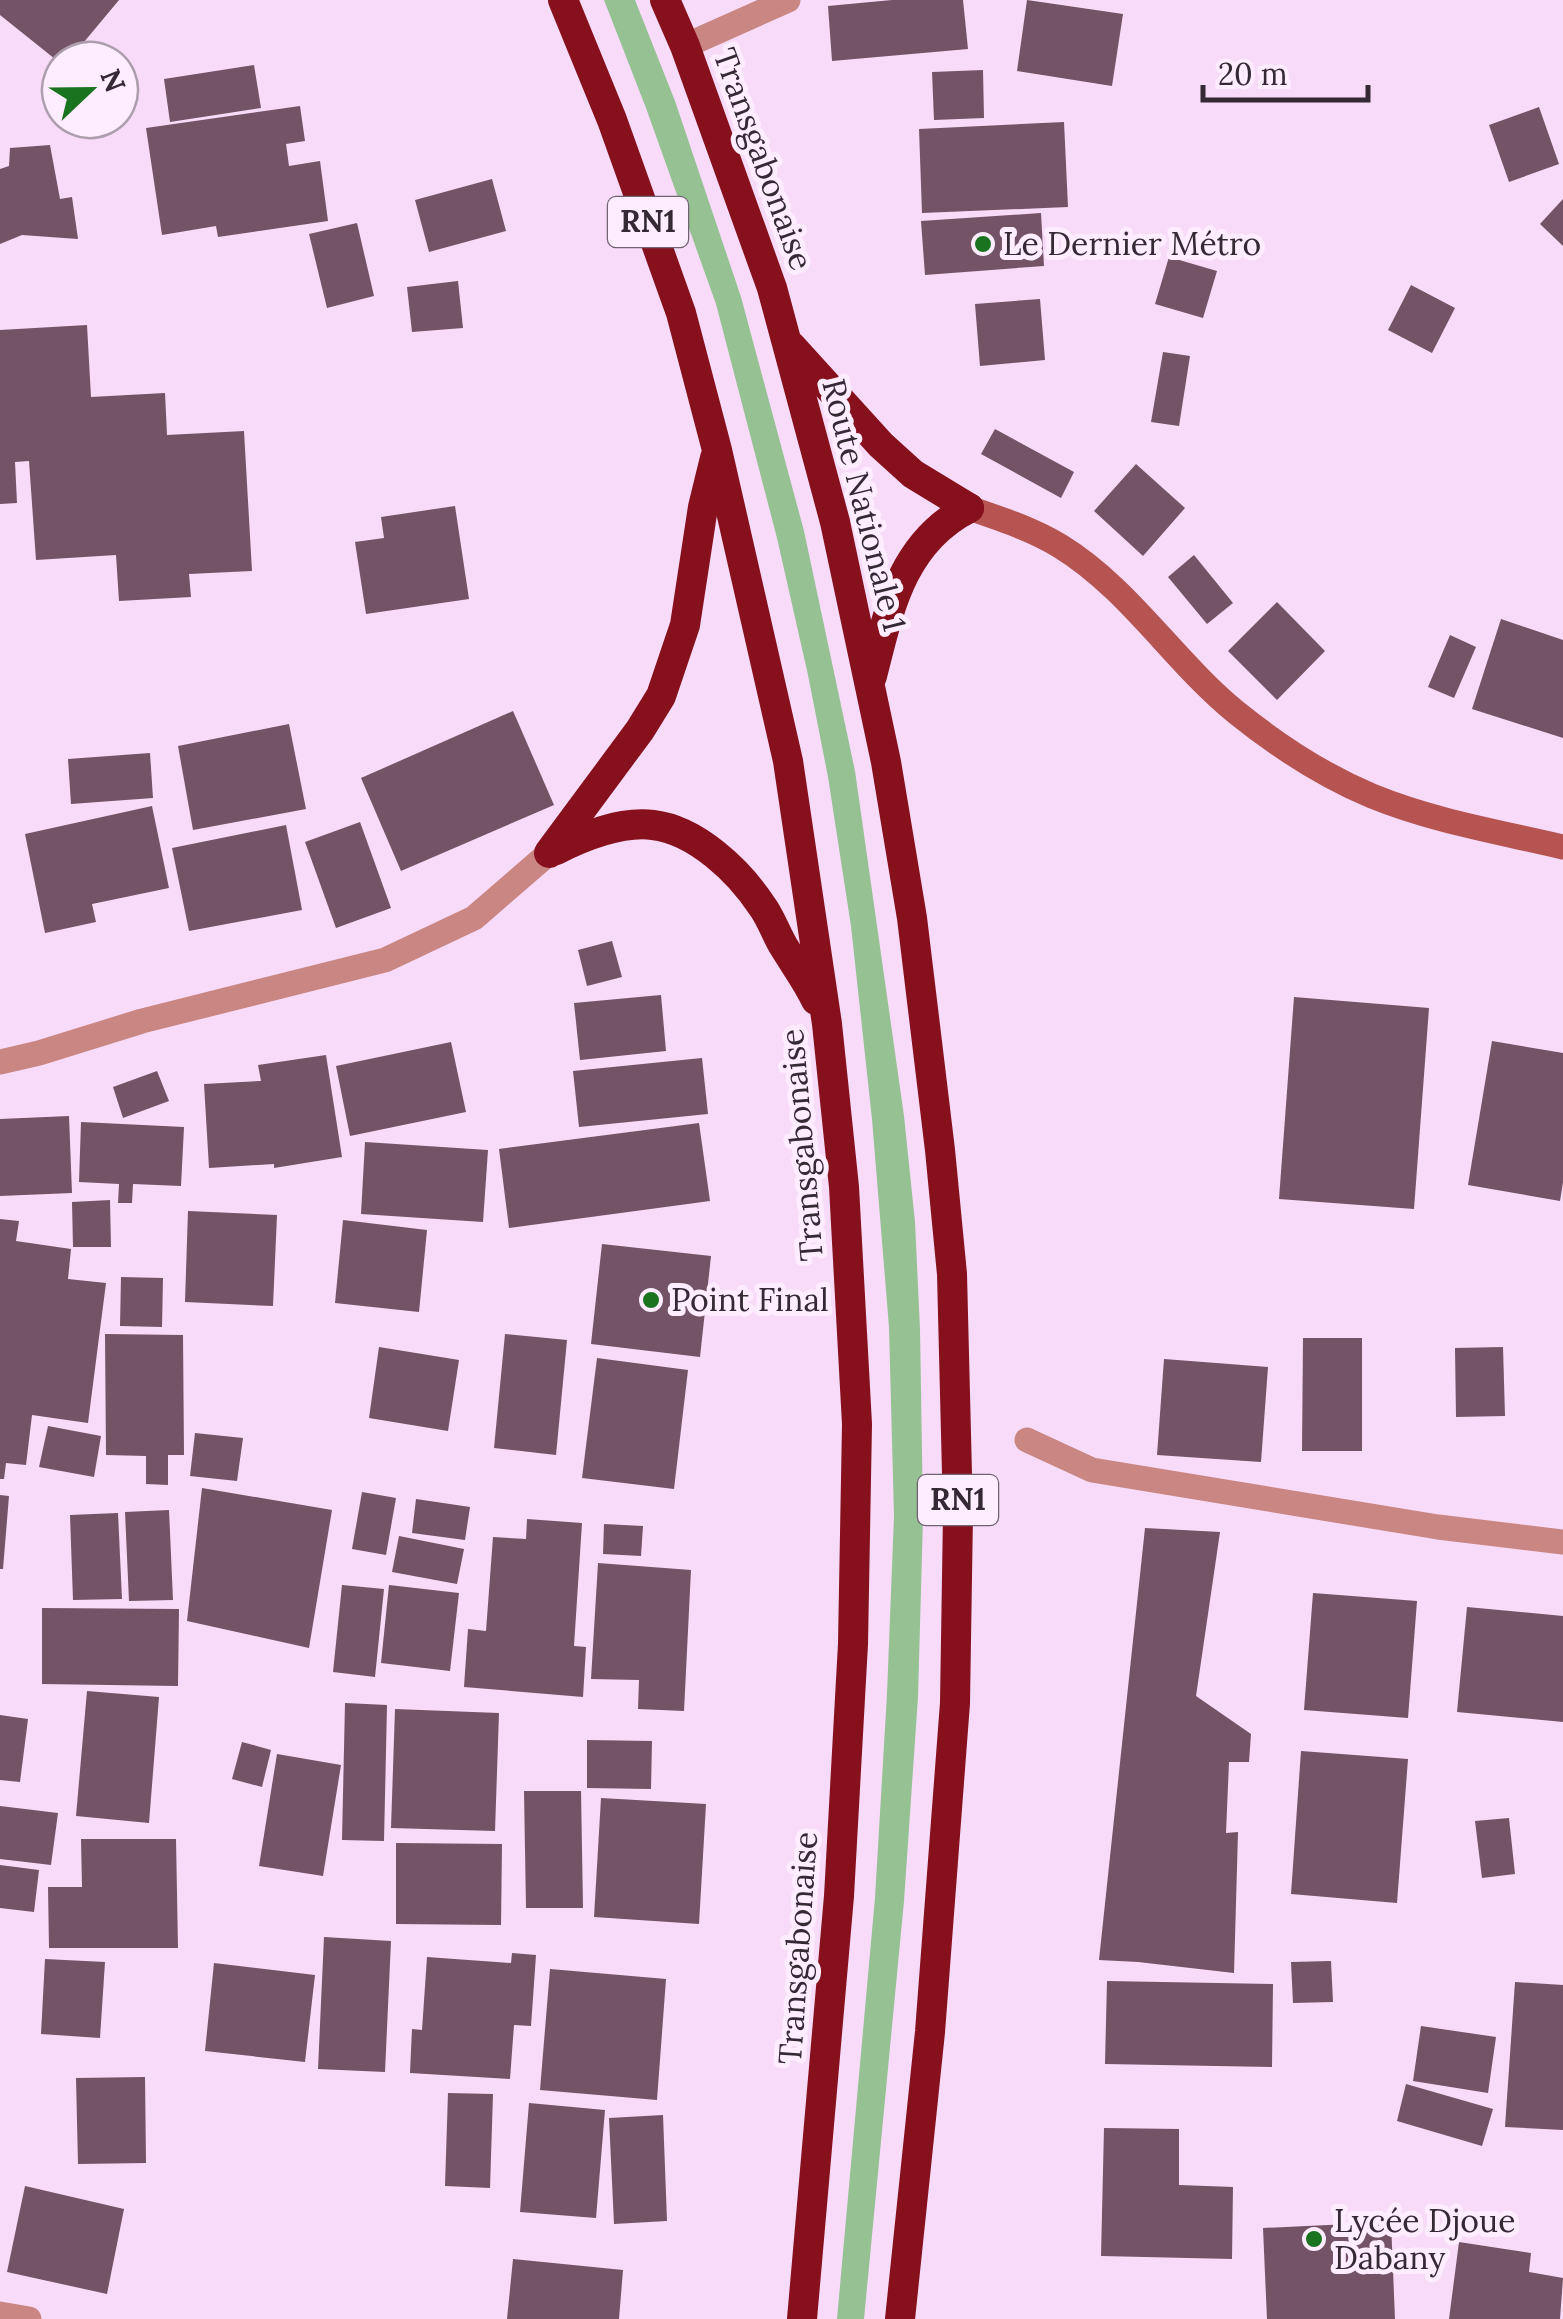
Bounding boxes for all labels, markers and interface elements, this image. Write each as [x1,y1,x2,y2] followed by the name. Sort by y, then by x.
[40,40,140,140] north arrow
[1203,40,1368,102] scale bar
[704,42,823,275] street label: Transgabonaise
[1218,55,1287,93] text: 20 m
[92,64,134,97] text: N
[608,197,688,247] road number: RN1
[1003,223,1261,264] place label: Le Dernier Métro
[972,233,994,255] marker: Le Dernier Métro
[813,375,916,635] street label: Route Nationale 1
[771,1027,832,1263] street label: Transgabonaise
[671,1279,829,1320] place label: Point Final
[640,1289,662,1311] marker: Point Final
[918,1475,998,1525] road number: RN1
[769,1830,826,2066] street label: Transgabonaise
[1334,2200,1515,2278] place label: Lycée Djoue Dabany
[1303,2228,1325,2250] marker: Lycée Djoue Dabany

